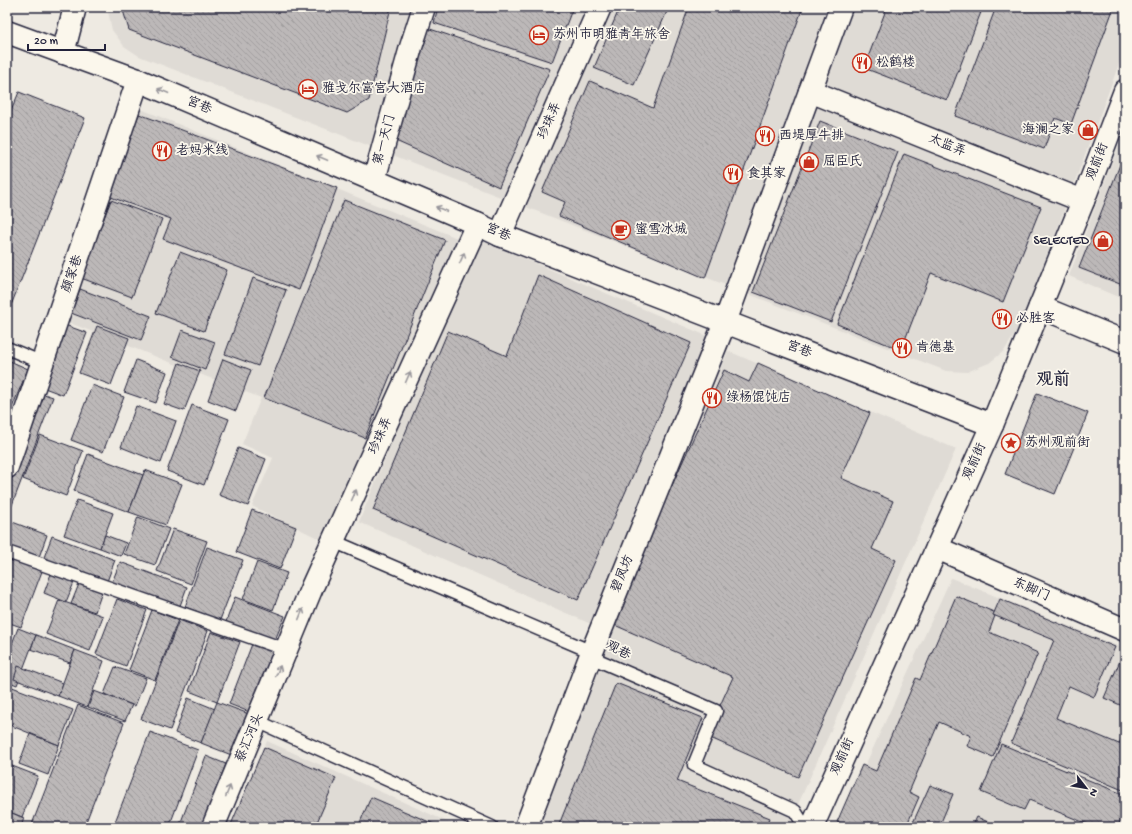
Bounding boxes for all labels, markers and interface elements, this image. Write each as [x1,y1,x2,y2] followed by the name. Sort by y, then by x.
[528,24,550,46] hotel icon: 苏州市明雅青年旅舍
[28,26,105,52] scale bar
[553,27,670,43] place label: 苏州市明雅青年旅舍
[34,35,59,49] text: 20 m
[851,52,873,74] restaurant icon: 松鹤楼
[876,54,915,71] place label: 松鹤楼
[297,78,319,100] hotel icon: 雅戈尔富宫大酒店
[322,81,426,97] place label: 雅戈尔富宫大酒店
[158,87,170,94] one-way arrow
[184,93,214,118] street label: 宫巷
[534,100,565,142] street label: 珍珠弄
[370,113,399,167] street label: 第一天门
[1077,119,1099,141] shop icon: 海澜之家
[1022,122,1074,138] place label: 海澜之家
[754,125,776,147] restaurant icon: 西堤厚牛排
[779,128,844,144] place label: 西堤厚牛排
[926,131,968,160] street label: 太监弄
[151,140,173,162] restaurant icon: 老妈米线
[1083,141,1112,183] street label: 观前街
[176,143,228,159] place label: 老妈米线
[798,151,820,173] shop icon: 屈臣氏
[316,154,328,161] one-way arrow
[823,154,862,170] place label: 屈臣氏
[722,163,744,185] restaurant icon: 食其家
[747,166,786,182] place label: 食其家
[436,204,448,212] one-way arrow
[610,219,632,241] cafe icon: 蜜雪冰城
[483,220,513,245] street label: 宫巷
[635,222,687,238] place label: 蜜雪冰城
[1092,230,1114,252] shop icon: SELECTED
[1033,234,1090,249] place label: SELECTED
[59,253,86,295] street label: 颜家巷
[458,253,466,265] one-way arrow
[991,308,1013,330] restaurant icon: 必胜客
[1016,311,1055,327] place label: 必胜客
[784,337,814,362] street label: 宫巷
[891,337,913,359] restaurant icon: 肯德基
[916,339,955,356] place label: 肯德基
[1036,369,1070,391] district label: 观前
[405,371,412,383] one-way arrow
[701,387,723,409] restaurant icon: 绿杨馄饨店
[726,389,791,406] place label: 绿杨馄饨店
[365,415,396,457] street label: 珍珠弄
[1000,432,1022,454] place icon: 苏州观前街
[1025,435,1090,451] place label: 苏州观前街
[959,441,990,483] street label: 观前街
[351,490,358,502] one-way arrow
[608,553,637,595] street label: 碧凤坊
[1010,574,1052,605] street label: 东脚门
[298,608,306,620] one-way arrow
[603,637,633,664] street label: 观巷
[274,665,282,677] one-way arrow
[232,711,267,765] street label: 蔡汇河头
[827,736,858,778] street label: 观前街
[1066,768,1106,808] north arrow
[225,785,232,797] one-way arrow
[1086,786,1100,798] text: N

